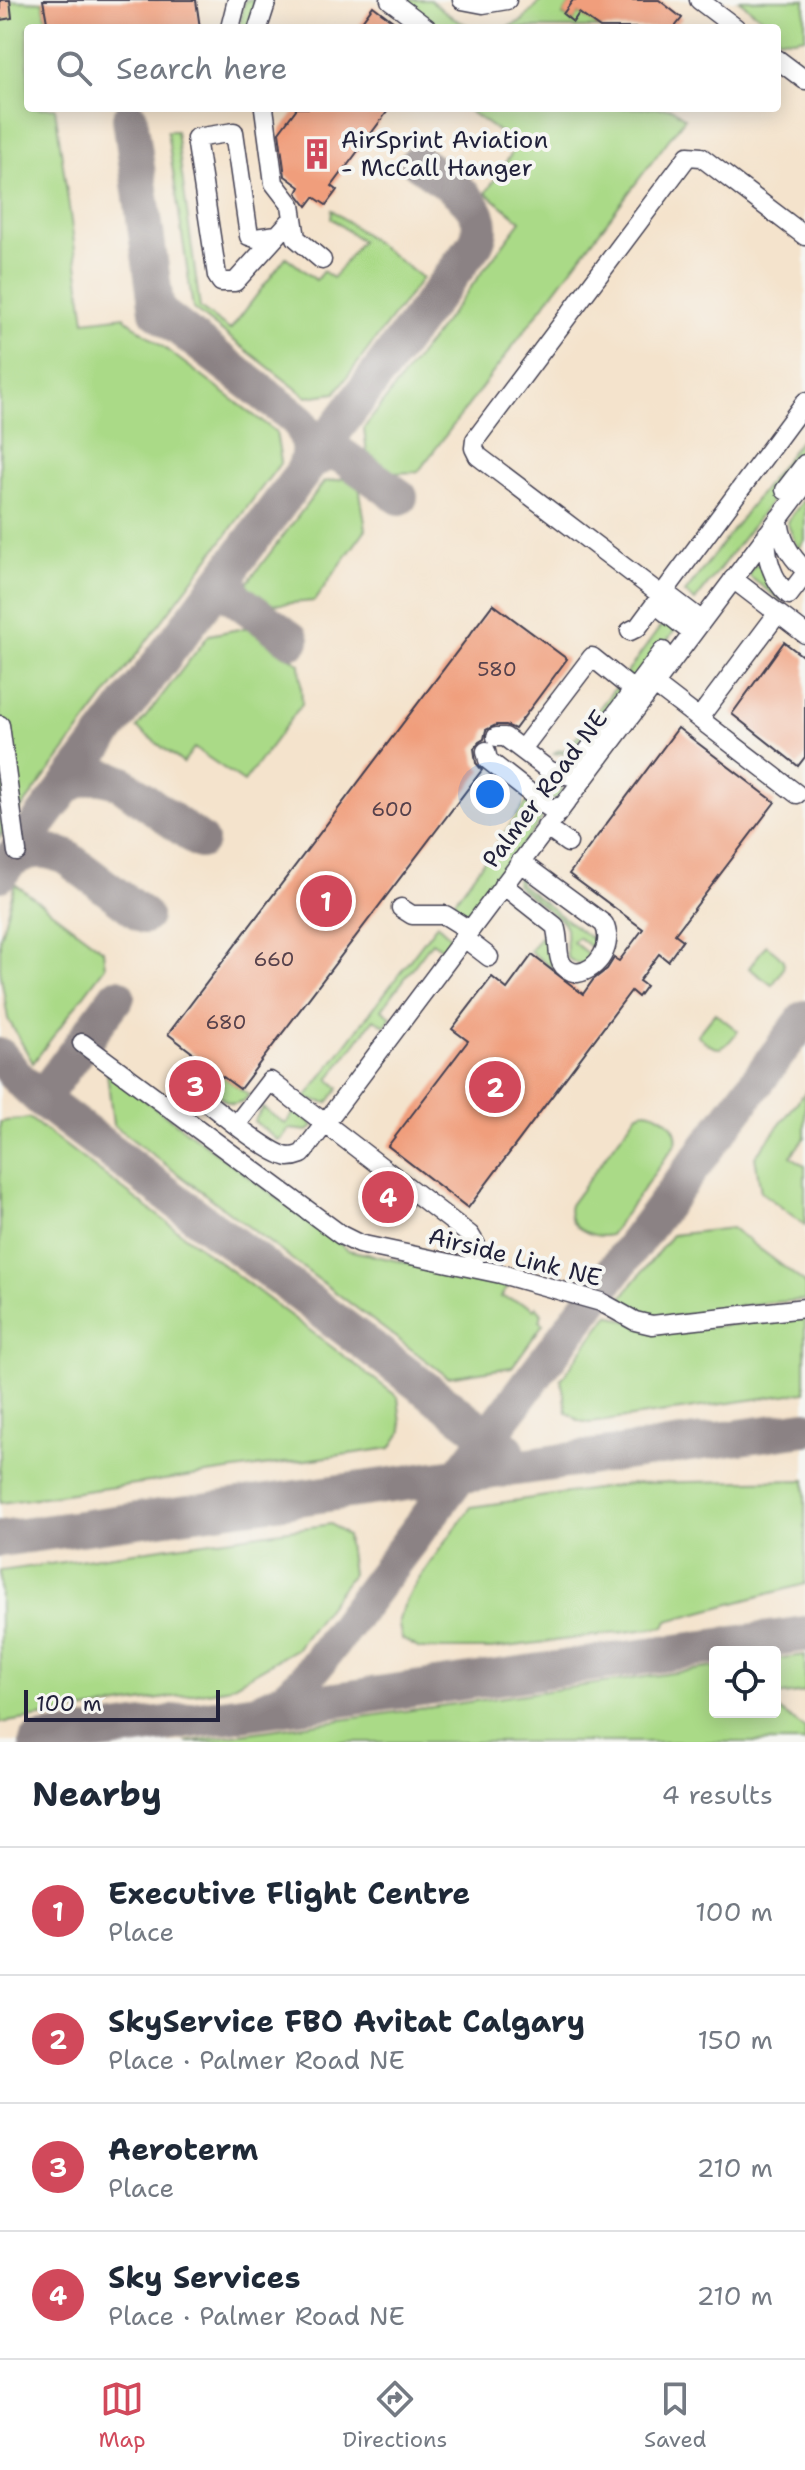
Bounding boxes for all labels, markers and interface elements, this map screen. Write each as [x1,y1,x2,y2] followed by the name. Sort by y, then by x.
[24,24,781,112] search box
[52,46,96,90] icon: search
[116,48,287,89] text: Search here
[341,124,548,184] place label: AirSprint Aviation - McCall Hanger
[300,137,334,171] building icon: AirSprint Aviation - McCall Hanger
[477,656,517,682] house number: 580
[475,704,615,874] street label: Palmer Road NE
[470,774,510,814] your location
[371,796,413,822] house number: 600
[300,871,352,931] pin: 1
[254,946,294,972] house number: 660
[206,1009,246,1035] house number: 680
[169,1056,221,1116] pin: 3
[469,1057,521,1117] pin: 2
[362,1167,414,1227] pin: 4
[425,1220,605,1294] street label: Airside Link NE
[709,1646,781,1718] map controls
[709,1646,781,1718] button: locate
[24,1686,220,1722] scale bar
[36,1689,102,1718] text: 100 m
[32,1771,162,1817] text: Nearby
[661,1777,773,1812] text: 4 results
[108,1873,470,1914] text: Executive Flight Centre
[52,1894,64,1929] text: 1
[695,1894,773,1929] text: 100 m
[108,1914,174,1949] text: Place
[108,2001,585,2042] text: SkyService FBO Avitat Calgary
[49,2022,67,2057] text: 2
[697,2022,773,2057] text: 150 m
[108,2042,405,2077] text: Place · Palmer Road NE
[108,2129,258,2170] text: Aeroterm
[49,2150,67,2185] text: 3
[696,2150,773,2185] text: 210 m
[108,2170,174,2205] text: Place
[108,2257,300,2298] text: Sky Services
[49,2278,67,2313] text: 4
[696,2278,773,2313] text: 210 m
[108,2298,405,2333] text: Place · Palmer Road NE
[98,2377,146,2454] tab: Map
[342,2377,447,2454] tab: Directions
[644,2377,707,2454] tab: Saved

